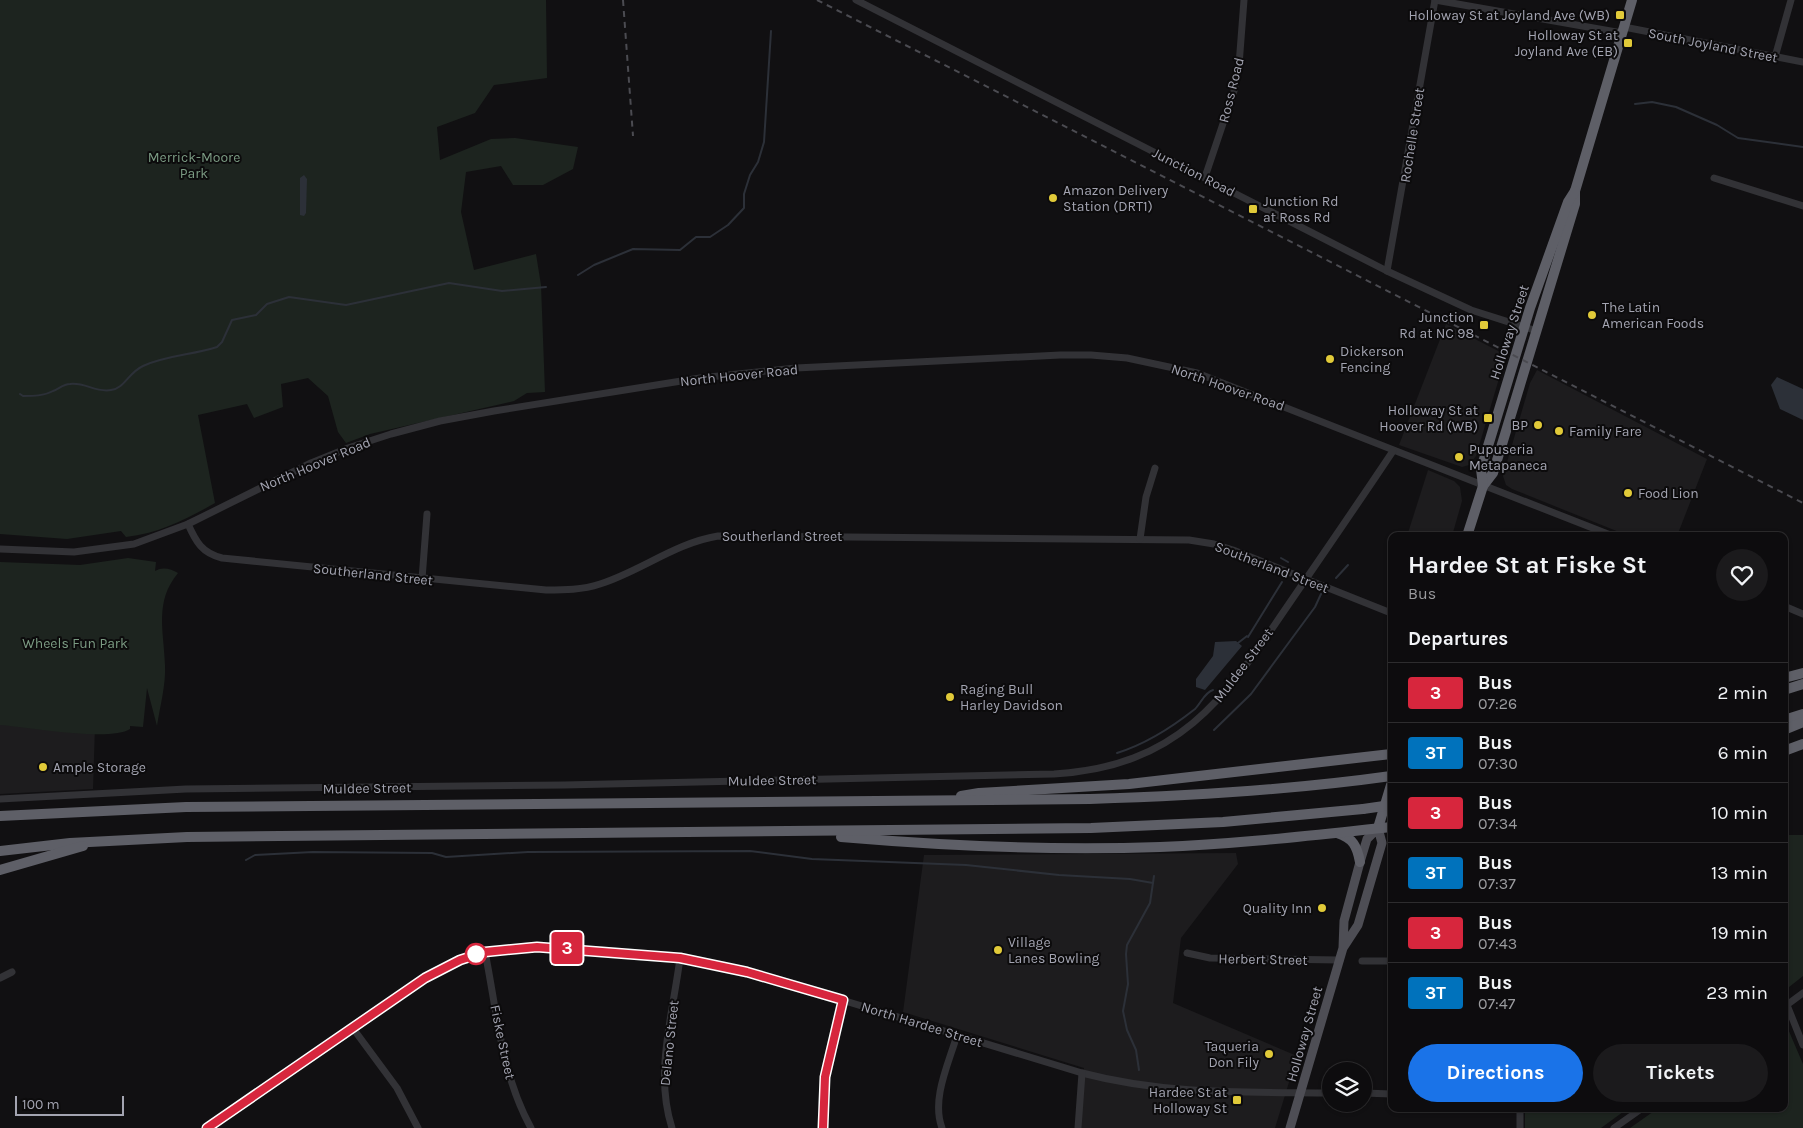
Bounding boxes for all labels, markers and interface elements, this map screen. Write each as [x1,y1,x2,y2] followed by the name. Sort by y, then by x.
[1408,7,1610,24] place label: Holloway St at Joyland Ave (WB)
[1614,9,1626,21] marker: Holloway St at Joyland Ave (WB)
[1647,25,1779,66] street label: South Joyland Street
[1515,27,1618,60] place label: Holloway St at Joyland Ave (EB)
[1622,37,1634,49] marker: Holloway St at Joyland Ave (EB)
[1215,56,1248,124] street label: Ross Road
[1397,86,1428,184] street label: Rochelle Street
[1149,144,1238,201] street label: Junction Road
[148,149,240,182] park label: Merrick-Moore Park
[1063,182,1169,215] place label: Amazon Delivery Station (DRT1)
[1047,192,1059,204] marker: Amazon Delivery Station (DRT1)
[1263,193,1339,226] place label: Junction Rd at Ross Rd
[1247,203,1259,215] marker: Junction Rd at Ross Rd
[1486,283,1533,382] street label: Holloway Street
[1602,299,1704,332] place label: The Latin American Foods
[1399,309,1474,342] place label: Junction Rd at NC 98
[1586,309,1598,321] marker: The Latin American Foods
[1478,319,1490,331] marker: Junction Rd at NC 98
[1340,343,1404,376] place label: Dickerson Fencing
[1324,353,1336,365] marker: Dickerson Fencing
[1169,360,1287,415] street label: North Hoover Road
[679,361,799,390] street label: North Hoover Road
[1379,402,1478,435] place label: Holloway St at Hoover Rd (WB)
[1482,412,1494,424] marker: Holloway St at Hoover Rd (WB)
[1512,417,1528,434] place label: BP
[1532,419,1544,431] marker: BP
[1569,423,1642,440] place label: Family Fare
[1553,425,1565,437] marker: Family Fare
[257,433,373,495] street label: North Hoover Road
[1469,441,1547,474] place label: Pupuseria Metapaneca
[1453,451,1465,463] marker: Pupuseria Metapaneca
[1638,485,1699,502] place label: Food Lion
[1622,487,1634,499] marker: Food Lion
[722,528,842,545] street label: Southerland Street
[1212,538,1331,597] street label: Southerland Street
[1716,549,1768,601] button: heart
[1408,551,1646,579] text: Hardee St at Fiske St
[312,560,434,589] street label: Southerland Street
[1408,584,1436,603] text: Bus
[1210,625,1277,706] street label: Muldee Street
[1408,628,1508,650] text: Departures
[22,635,128,652] park label: Wheels Fun Park
[1478,672,1512,694] text: Bus
[960,681,1063,714] place label: Raging Bull Harley Davidson
[1430,682,1441,704] text: 3
[1718,682,1768,704] text: 2 min
[944,691,956,703] marker: Raging Bull Harley Davidson
[1478,694,1517,713] text: 07:26
[1478,732,1512,754] text: Bus
[1425,742,1446,764] text: 3T
[1718,742,1768,764] text: 6 min
[1478,754,1518,773] text: 07:30
[53,759,146,776] place label: Ample Storage
[37,761,49,773] marker: Ample Storage
[728,771,816,790] street label: Muldee Street
[323,779,411,798] street label: Muldee Street
[1478,792,1512,814] text: Bus
[1430,802,1441,824] text: 3
[1711,802,1768,824] text: 10 min
[1478,814,1517,833] text: 07:34
[1478,852,1512,874] text: Bus
[1425,862,1446,884] text: 3T
[1711,862,1768,884] text: 13 min
[1478,874,1516,893] text: 07:37
[1243,900,1312,917] place label: Quality Inn
[1316,902,1328,914] marker: Quality Inn
[1478,912,1512,934] text: Bus
[1430,922,1441,944] text: 3
[1711,922,1768,944] text: 19 min
[551,932,583,964] line badge: 3
[1008,934,1100,967] place label: Village Lanes Bowling
[1478,934,1517,953] text: 07:43
[561,937,573,959] text: 3
[465,943,487,965] unlabelled marker
[992,944,1004,956] marker: Village Lanes Bowling
[1218,950,1308,969] street label: Herbert Street
[1478,972,1512,994] text: Bus
[1425,982,1446,1004] text: 3T
[1706,982,1768,1004] text: 23 min
[1283,984,1326,1084] street label: Holloway Street
[1478,994,1515,1013] text: 07:47
[859,998,985,1051] street label: North Hardee Street
[657,999,682,1087] street label: Delano Street
[486,1003,519,1081] street label: Fiske Street
[1205,1038,1259,1071] place label: Taqueria Don Fily
[1408,1044,1583,1102] button: Directions
[1593,1044,1768,1102] button: Tickets
[1263,1048,1275,1060] marker: Taqueria Don Fily
[1322,1062,1372,1112] map controls
[1322,1062,1372,1112] button: layers
[1149,1084,1227,1117] place label: Hardee St at Holloway St
[15,1093,124,1116] scale bar
[1231,1094,1243,1106] marker: Hardee St at Holloway St
[22,1096,60,1113] text: 100 m

